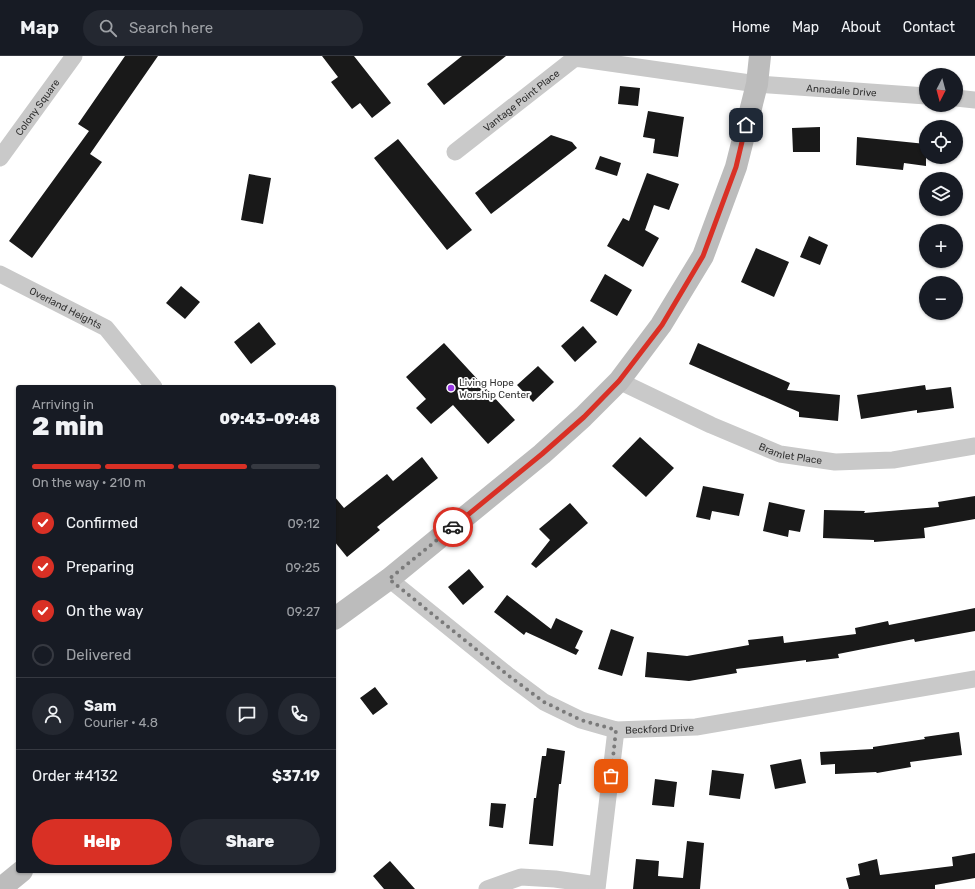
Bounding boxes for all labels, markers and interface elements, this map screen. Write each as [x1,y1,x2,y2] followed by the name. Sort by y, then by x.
[83,10,363,46] search box
[20,16,59,39] text: Map
[97,17,119,39] icon: search
[129,19,213,37] text: Search here
[732,19,770,36] text: Home
[792,19,819,36] text: Map
[841,19,881,36] text: About
[903,19,955,36] text: Contact
[481,67,563,135] street label: Vantage Point Place
[919,68,963,112] north arrow
[919,68,963,320] map controls
[13,77,63,138] street label: Colony Square
[806,83,877,100] street label: Annadale Drive
[729,108,763,142] pin
[735,114,757,136] icon: home
[919,120,963,164] button: locate
[919,172,963,216] button: layers
[919,224,963,268] button: +
[919,276,963,320] button: −
[27,285,104,332] street label: Overland Heights
[459,377,530,401] place label: Living Hope Worship Center
[446,383,456,393] marker: Living Hope Worship Center
[32,397,94,412] text: Arriving in
[220,410,320,428] text: 09:43–09:48
[32,411,104,442] text: 2 min
[757,441,823,467] street label: Bramlet Place
[32,475,146,490] text: On the way · 210 m
[433,507,473,547] courier
[32,512,54,534] icon: check
[66,514,138,532] text: Confirmed
[288,516,320,531] text: 09:12
[442,516,464,538] icon: car
[32,556,54,578] icon: check
[66,558,134,576] text: Preparing
[285,560,320,575] text: 09:25
[32,600,54,622] icon: check
[66,602,144,620] text: On the way
[286,604,320,619] text: 09:27
[66,646,131,664] text: Delivered
[32,693,74,735] button: person
[226,693,268,735] button: chat
[278,693,320,735] button: phone
[84,697,117,715] text: Sam
[84,715,158,730] text: Courier · 4.8
[625,722,695,737] street label: Beckford Drive
[594,759,628,793] pin
[600,765,622,787] icon: bag
[32,767,118,785] text: Order #4132
[272,767,320,785] text: $37.19
[32,819,172,865] button: Help
[180,819,320,865] button: Share

